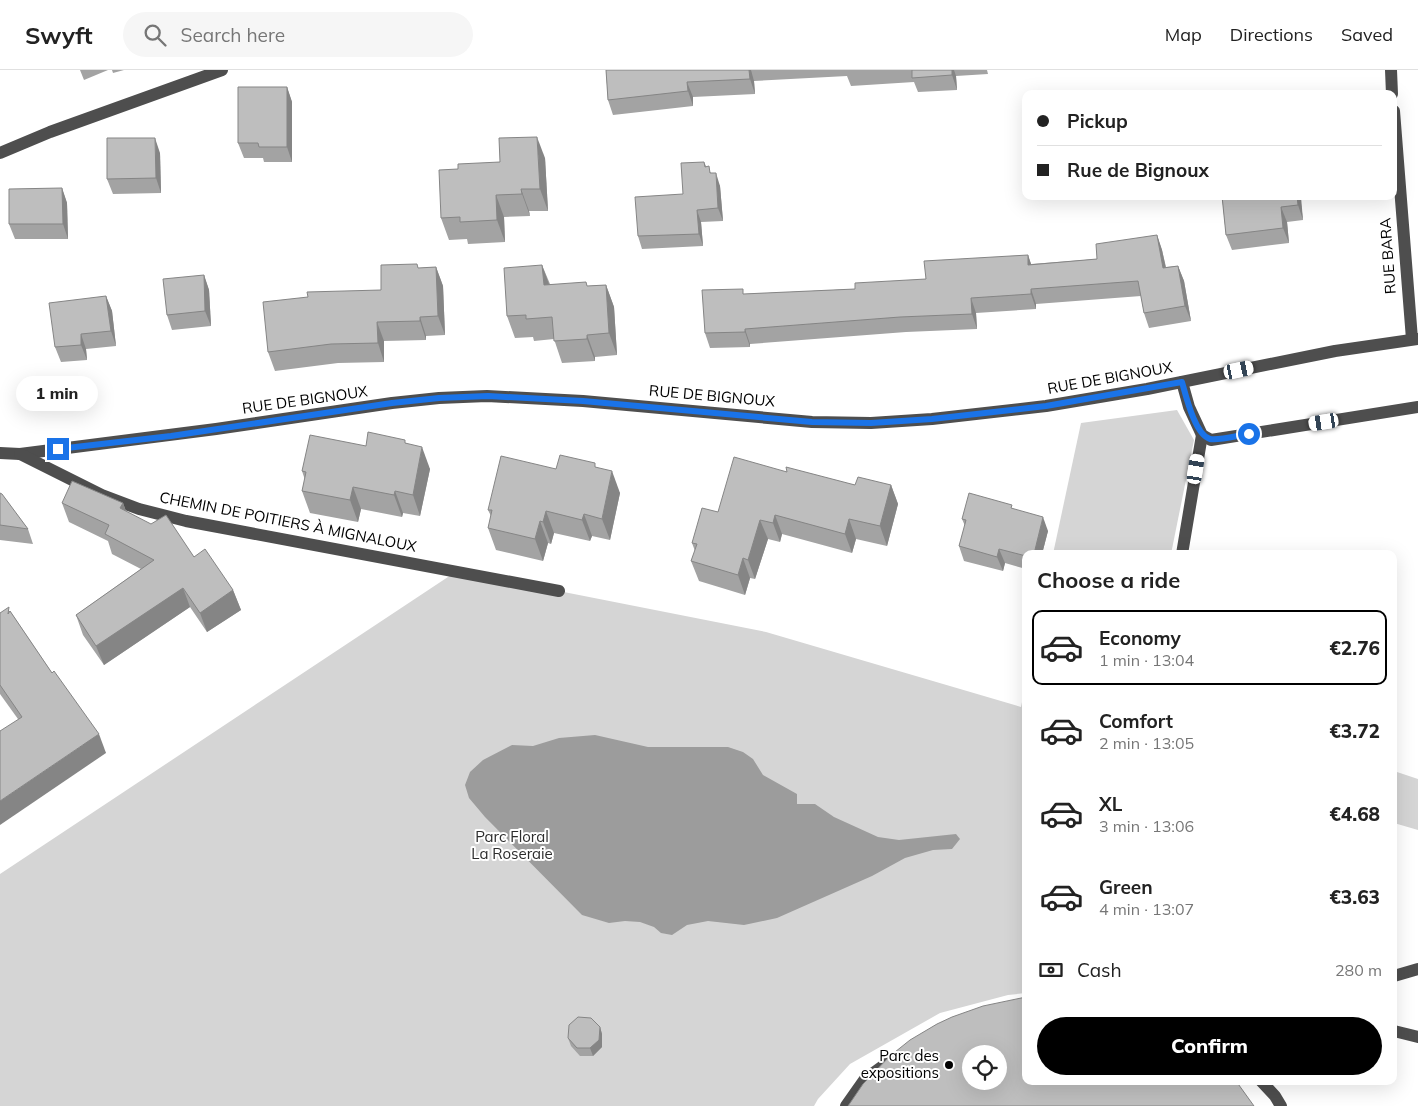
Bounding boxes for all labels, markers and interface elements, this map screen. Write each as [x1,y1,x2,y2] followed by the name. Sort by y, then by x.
[123,12,473,57] search box
[25,20,93,50] text: Swyft
[141,21,169,49] icon: search
[181,23,285,47] text: Search here
[1165,23,1202,46] text: Map
[1230,23,1313,46] text: Directions
[1341,23,1393,46] text: Saved
[1067,109,1128,133] text: Pickup
[1067,158,1209,182] text: Rue de Bignoux
[1375,217,1400,295] street label: RUE BARA
[1046,357,1174,398] street label: RUE DE BIGNOUX
[1222,360,1255,380] car
[17,376,99,412] callout: 1 min
[241,381,369,418] street label: RUE DE BIGNOUX
[648,381,776,410] street label: RUE DE BIGNOUX
[36,383,78,403] text: 1 min
[1308,412,1339,432] car
[1238,423,1260,445] route start
[47,438,69,460] route end
[1186,453,1205,485] car
[158,487,419,556] street label: CHEMIN DE POITIERS À MIGNALOUX
[1037,566,1180,594] text: Choose a ride
[1039,625,1084,670] icon: car
[1099,626,1181,650] text: Economy
[1329,636,1380,660] text: €2.76
[1099,650,1194,670] text: 1 min · 13:04
[1039,708,1084,753] icon: car
[1099,709,1173,733] text: Comfort
[1329,719,1380,743] text: €3.72
[1099,733,1194,753] text: 2 min · 13:05
[1039,791,1084,836] icon: car
[1099,792,1122,816] text: XL
[1329,802,1380,826] text: €4.68
[1099,816,1194,836] text: 3 min · 13:06
[471,827,553,863] park label: Parc Floral La Roseraie
[1039,874,1084,919] icon: car
[1099,875,1153,899] text: Green
[1329,885,1380,909] text: €3.63
[1099,899,1194,919] text: 4 min · 13:07
[1037,956,1065,984] icon: cash
[1077,958,1122,982] text: Cash
[1335,960,1382,980] text: 280 m
[1037,1017,1382,1075] button: Confirm
[962,1045,1007,1090] map controls
[962,1045,1007,1090] button: locate
[861,1046,939,1082] place label: Parc des expositions
[943,1059,955,1071] marker: Parc des expositions

